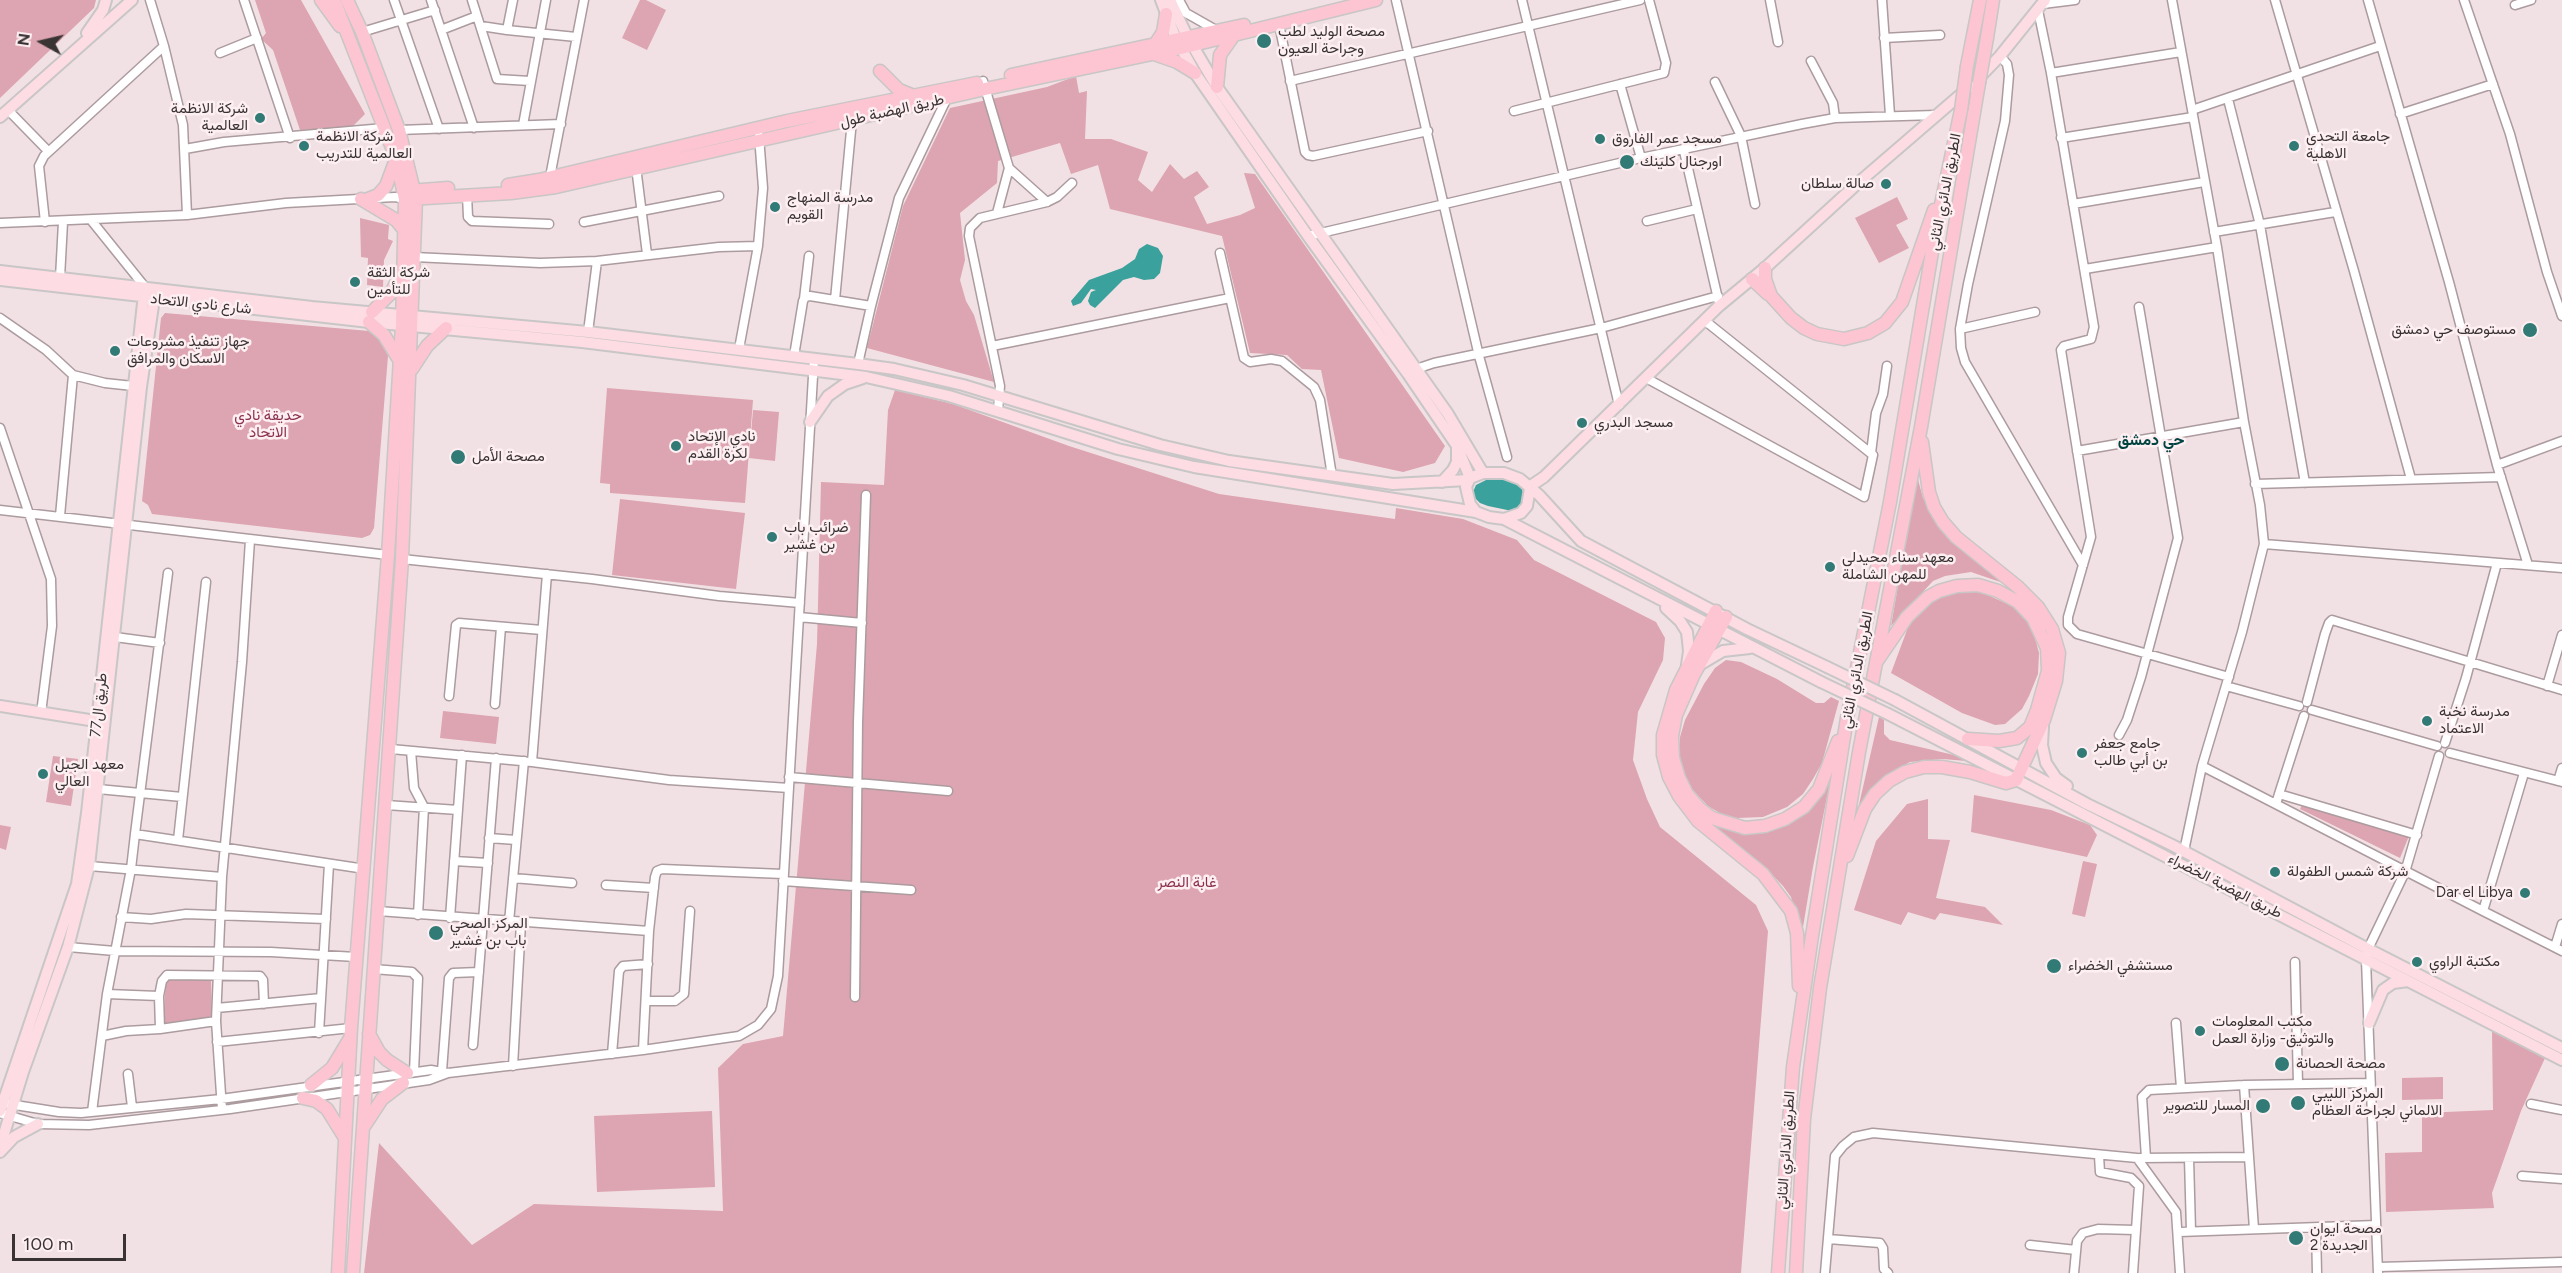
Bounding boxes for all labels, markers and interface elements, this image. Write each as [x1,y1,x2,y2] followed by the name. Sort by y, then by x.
[12,12,72,72] north arrow
[1278,23,1385,58] place label: مصحة الوليد لطب وجراحة العيون
[13,32,34,47] text: N
[1255,32,1273,50] marker: مصحة الوليد لطب وجراحة العيون
[838,90,946,132] street label: طريق الهضبة طول
[171,100,248,135] place label: شركة الانظمة العالمية
[253,111,267,125] marker: شركة الانظمة العالمية
[316,128,412,163] place label: شركة الانظمة العالمية للتدريب
[2306,128,2390,163] place label: جامعة التحدي الاهلية
[1612,130,1722,148] place label: مسجد عمر الفاروق
[1593,132,1607,146] marker: مسجد عمر الفاروق
[1925,132,1965,252] street label: الطريق الدائري الثاني
[297,139,311,153] marker: شركة الانظمة العالمية للتدريب
[2287,139,2301,153] marker: جامعة التحدي الاهلية
[1618,153,1636,171] marker: اورجنال كلينك
[1640,153,1722,171] place label: اورجنال كلينك
[1801,175,1874,193] place label: صالة سلطان
[1879,177,1893,191] marker: صالة سلطان
[787,189,873,224] place label: مدرسة المنهاج القويم
[768,200,782,214] marker: مدرسة المنهاج القويم
[367,264,430,299] place label: شركة الثقة للتأمين
[348,275,362,289] marker: شركة الثقة للتأمين
[150,290,252,318] street label: شارع نادي الاتحاد
[2391,321,2516,339] place label: مستوصف حي دمشق
[2521,321,2539,339] marker: مستوصف حي دمشق
[127,333,250,368] place label: جهاز تنفيذ مشروعات الاسكان والمرافق
[108,344,122,358] marker: جهاز تنفيذ مشروعات الاسكان والمرافق
[234,407,302,442] park label: حديقة نادي الاتحاد
[1594,414,1673,432] place label: مسجد البدري
[1575,416,1589,430] marker: مسجد البدري
[688,428,756,463] place label: نادي الإتحاد لكرة القدم
[2118,430,2184,450] district label: حي دمشق
[669,439,683,453] marker: نادي الإتحاد لكرة القدم
[449,448,467,466] marker: مصحة الأمل
[472,448,545,466] place label: مصحة الأمل
[784,519,849,554] place label: ضرائب باب بن غشير
[765,530,779,544] marker: ضرائب باب بن غشير
[1842,549,1954,584] place label: معهد سناء محيدلي للمهن الشاملة
[1823,560,1837,574] marker: معهد سناء محيدلي للمهن الشاملة
[1837,610,1877,730] street label: الطريق الدائري الثاني
[87,672,111,738] street label: طريق ال77
[2439,703,2510,738] place label: مدرسة نخبة الاعتماد
[2420,714,2434,728] marker: مدرسة نخبة الاعتماد
[2094,735,2168,770] place label: جامع جعفر بن أبي طالب
[2075,746,2089,760] marker: جامع جعفر بن أبي طالب
[55,756,124,791] place label: معهد الجبل العالي
[36,767,50,781] marker: معهد الجبل العالي
[2165,849,2285,923] street label: طريق الهضبة الخضراء
[2287,863,2408,881] place label: شركة شمس الطفولة
[2268,865,2282,879] marker: شركة شمس الطفولة
[1157,874,1217,892] park label: غابة النصر
[2436,884,2513,902] place label: Dar el Libya
[2518,886,2532,900] marker: Dar el Libya
[450,915,528,950] place label: المركز الصحي باب بن غشير
[427,924,445,942] marker: المركز الصحي باب بن غشير
[2429,953,2500,971] place label: مكتبة الراوي
[2410,955,2424,969] marker: مكتبة الراوي
[2045,957,2063,975] marker: مستشفي الخضراء
[2068,957,2173,975] place label: مستشفي الخضراء
[2212,1013,2334,1048] place label: مكتب المعلومات والتوثيق- وزارة العمل
[2193,1024,2207,1038] marker: مكتب المعلومات والتوثيق- وزارة العمل
[2273,1055,2291,1073] marker: مصحة الحصانة
[2296,1055,2386,1073] place label: مصحة الحصانة
[2312,1085,2442,1120] place label: المركز الليبي الالماني لجراحة العظام
[1773,1090,1799,1210] street label: الطريق الدائري الثاني
[2289,1094,2307,1112] marker: المركز الليبي الالماني لجراحة العظام
[2163,1097,2250,1115] place label: المسار للتصوير
[2254,1097,2272,1115] marker: المسار للتصوير
[2310,1220,2382,1255] place label: مصحة ايوان الجديدة 2
[15,1222,129,1260] scale bar
[2287,1229,2305,1247] marker: مصحة ايوان الجديدة 2
[23,1233,73,1255] text: 100 m

